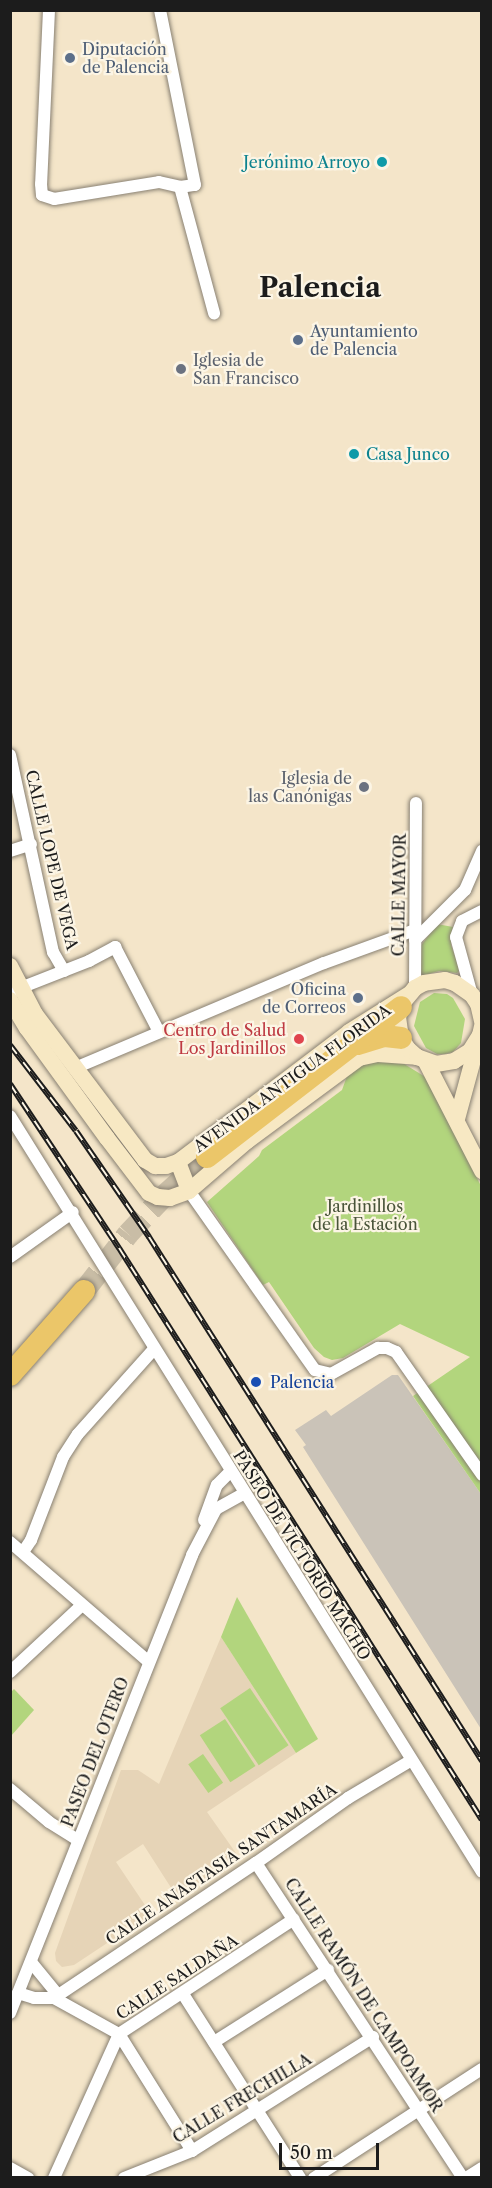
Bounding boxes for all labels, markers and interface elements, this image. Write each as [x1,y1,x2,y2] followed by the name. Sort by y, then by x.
[82,39,169,77] place label: Diputación de Palencia
[63,51,77,65] marker: Diputación de Palencia
[243,152,370,172] place label: Jerónimo Arroyo
[375,155,389,169] marker: Jerónimo Arroyo
[259,270,381,304] district label: Palencia
[310,321,418,359] place label: Ayuntamiento de Palencia
[291,333,305,347] marker: Ayuntamiento de Palencia
[193,350,299,388] place label: Iglesia de San Francisco
[174,362,188,376] marker: Iglesia de San Francisco
[366,444,450,464] place label: Casa Junco
[347,447,361,461] marker: Casa Junco
[22,768,82,952] street label: CALLE LOPE DE VEGA
[248,768,352,806] place label: Iglesia de las Canónigas
[357,780,371,794] marker: Iglesia de las Canónigas
[388,833,410,957] street label: CALLE MAYOR
[262,979,346,1017] place label: Oficina de Correos
[351,991,365,1005] marker: Oficina de Correos
[189,999,395,1157] street label: AVENIDA ANTIGUA FLORIDA
[163,1020,286,1058] place label: Centro de Salud Los Jardinillos
[290,1030,308,1048] marker: Centro de Salud Los Jardinillos
[312,1196,418,1234] park label: Jardinillos de la Estación
[270,1372,334,1392] place label: Palencia
[247,1373,265,1391] marker: Palencia
[229,1446,375,1664] street label: PASEO DE VICTORIO MACHO
[57,1674,133,1830] street label: PASEO DEL OTERO
[101,1779,341,1949] street label: CALLE ANASTASIA SANTAMARÍA
[281,1874,447,2116] street label: CALLE RAMÓN DE CAMPOAMOR
[112,1930,242,2024] street label: CALLE SALDAÑA
[169,2049,315,2147] street label: CALLE FRECHILLA
[282,2131,382,2169] scale bar
[290,2142,333,2164] text: 50 m

